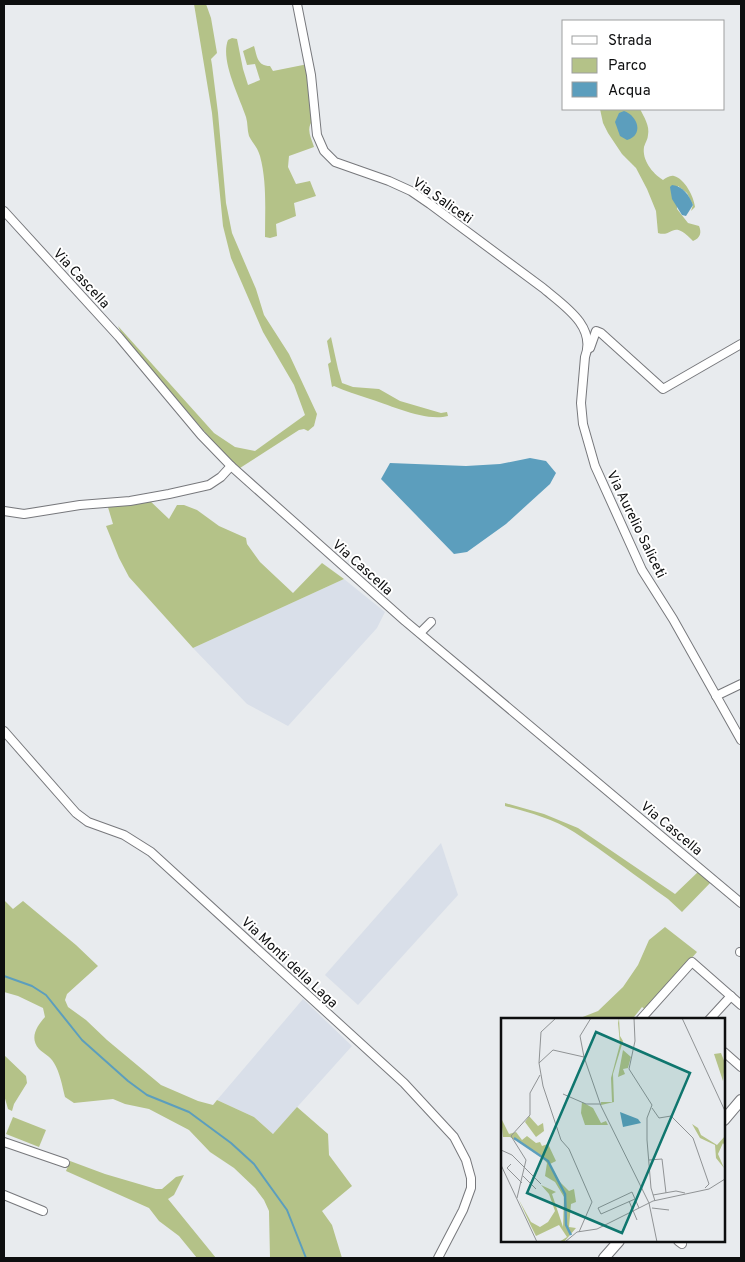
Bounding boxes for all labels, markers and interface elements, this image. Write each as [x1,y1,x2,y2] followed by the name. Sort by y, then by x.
[562,20,725,110] legend
[608,32,652,51] text: Strada
[608,57,647,76] text: Parco
[608,82,651,101] text: Acqua
[409,174,475,228] street label: Via Saliceti
[49,246,113,312] street label: Via Cascella
[602,468,669,581] street label: Via Aurelio Saliceti
[328,537,396,600] street label: Via Cascella
[637,798,705,860] street label: Via Cascella
[237,914,341,1012] street label: Via Monti della Laga
[501,1018,725,1242] inset map

